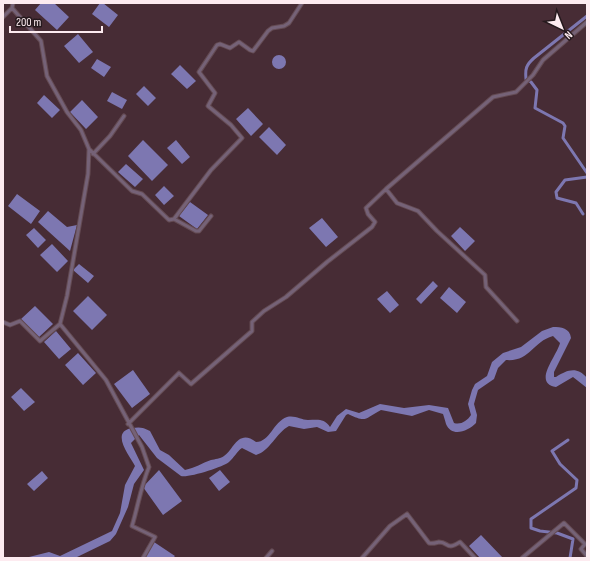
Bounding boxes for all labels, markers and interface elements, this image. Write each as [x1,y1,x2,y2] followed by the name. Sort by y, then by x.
[10,8,102,34] scale bar
[542,8,582,48] north arrow
[16,15,42,30] text: 200 m
[562,28,575,42] text: N

